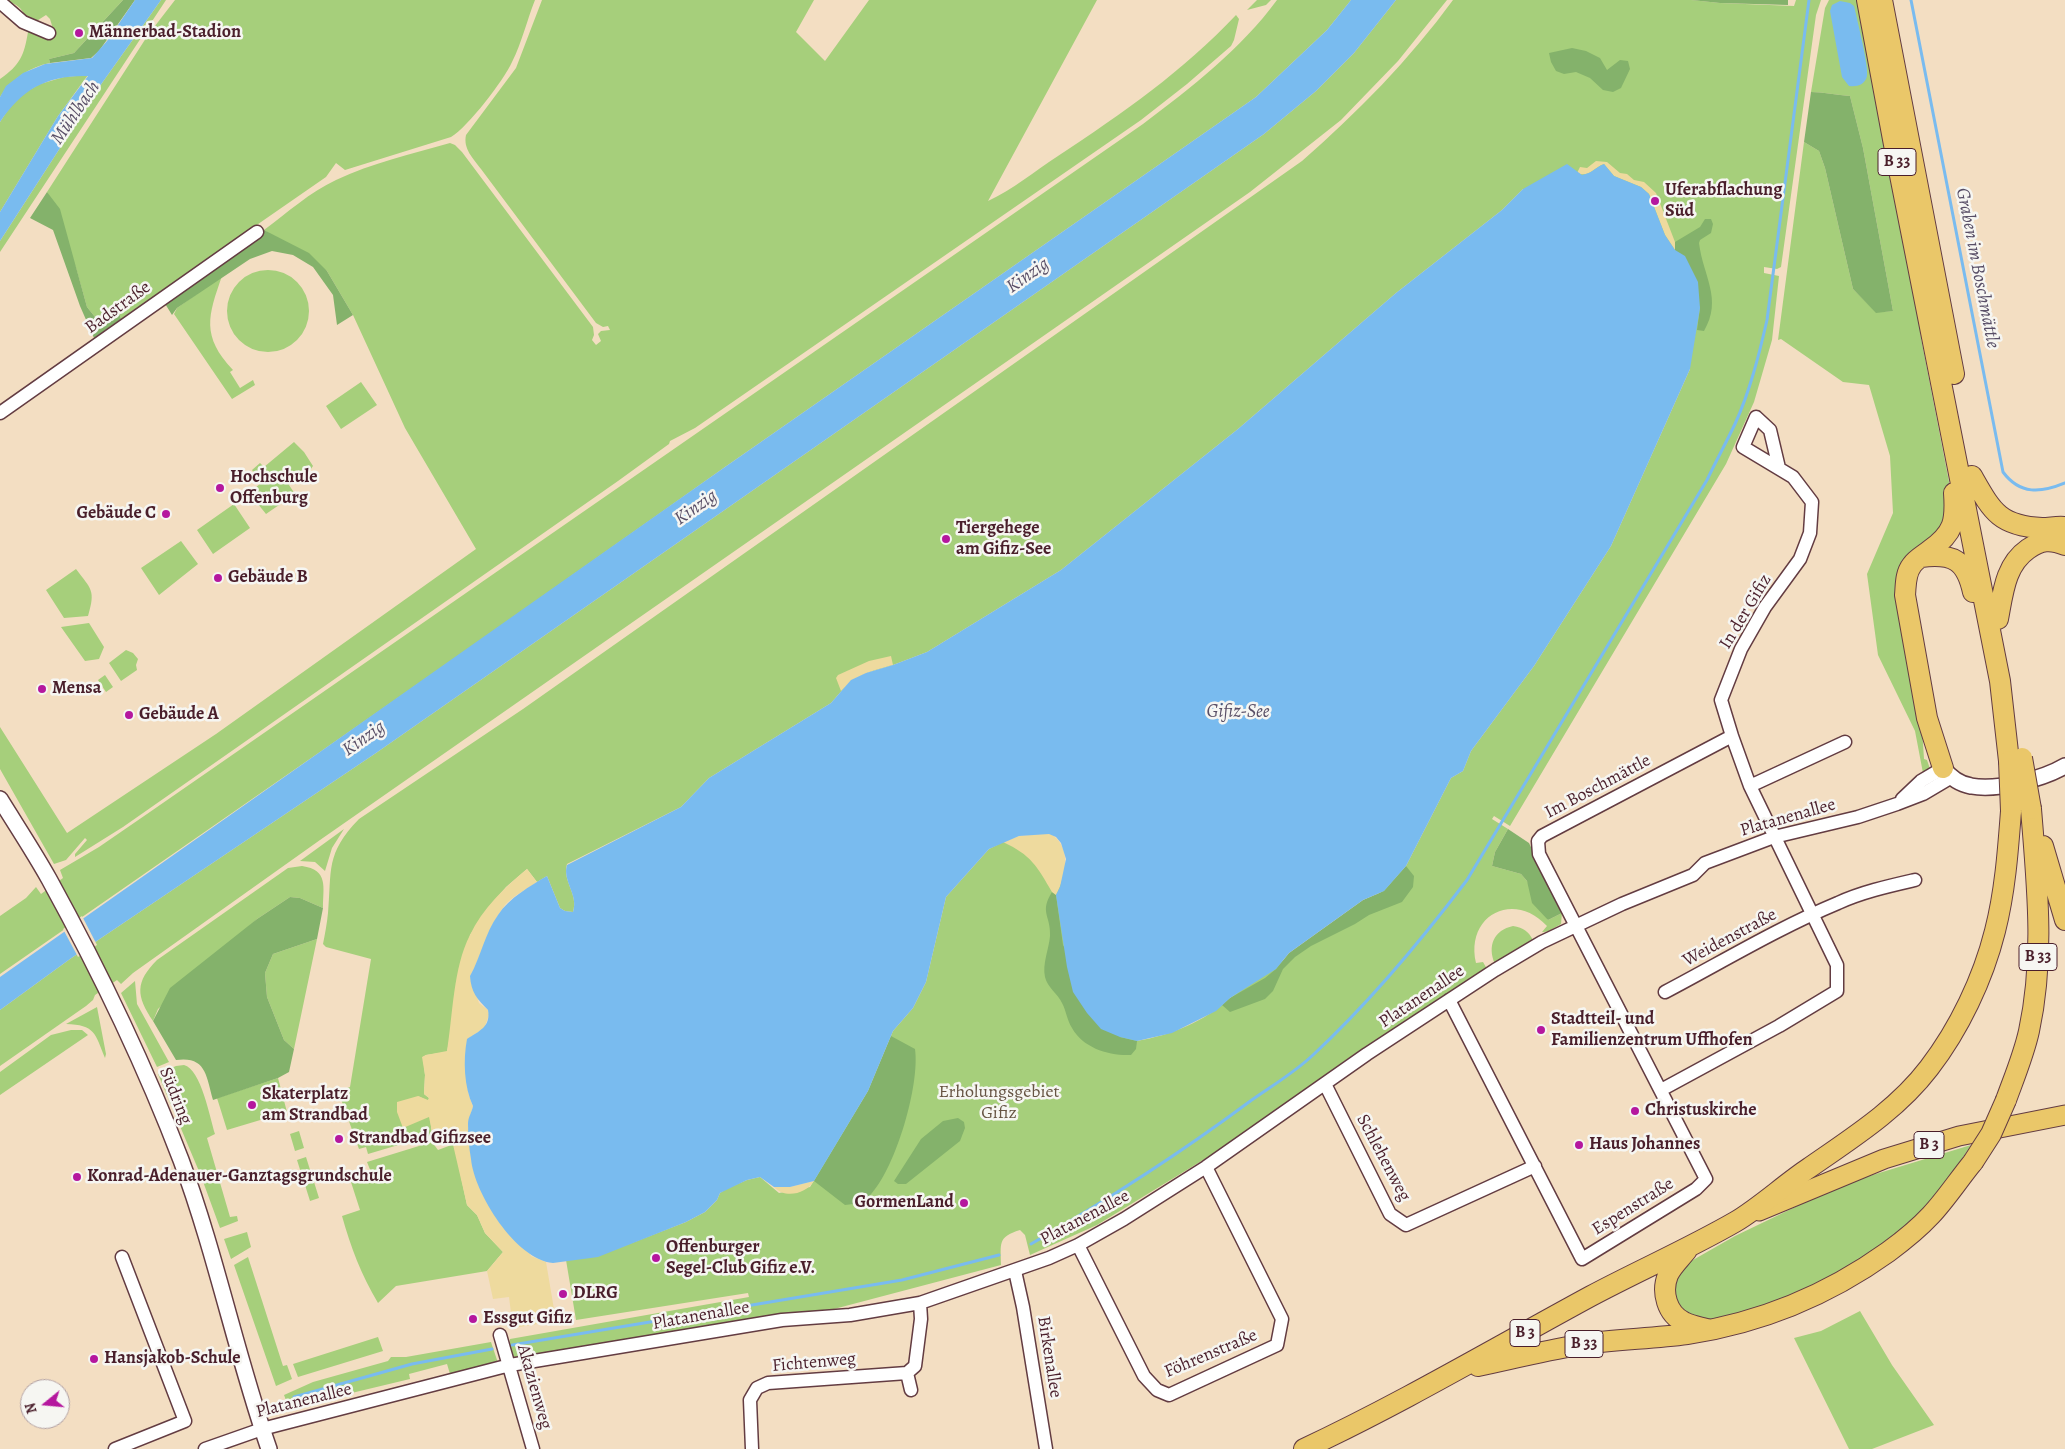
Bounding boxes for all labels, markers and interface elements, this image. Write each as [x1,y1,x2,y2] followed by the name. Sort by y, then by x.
[89,22,241,44] place label: Männerbad-Stadion
[73,27,85,39] marker: Männerbad-Stadion
[47,77,105,149] water label: Mühlbach
[1878,148,1916,176] road number: B 33
[1665,180,1782,222] place label: Uferabflachung Süd
[1950,186,2004,350] water label: Graben im Boschmättle
[1649,195,1661,207] marker: Uferabflachung Süd
[1002,253,1054,299] water label: Kinzig
[81,277,155,339] street label: Badstraße
[230,467,317,509] place label: Hochschule Offenburg
[214,482,226,494] marker: Hochschule Offenburg
[670,485,722,531] water label: Kinzig
[76,503,156,525] place label: Gebäude C
[160,508,172,520] marker: Gebäude C
[956,518,1051,560] place label: Tiergehege am Gifiz-See
[940,533,952,545] marker: Tiergehege am Gifiz-See
[228,567,308,589] place label: Gebäude B
[1715,571,1777,653] street label: In der Gifiz
[212,572,224,584] marker: Gebäude B
[52,678,101,700] place label: Mensa
[36,683,48,695] marker: Mensa
[1206,701,1270,723] water label: Gifiz-See
[139,704,219,726] place label: Gebäude A
[123,709,135,721] marker: Gebäude A
[338,716,390,762] water label: Kinzig
[1541,750,1655,824] street label: Im Boschmättle
[1738,794,1838,842] street label: Platanenallee
[1679,904,1781,972] street label: Weidenstraße
[2019,944,2057,970] road number: B 33
[1375,961,1469,1033] street label: Platanenallee
[1551,1009,1753,1052] place label: Stadtteil- und Familienzentrum Uffhofen
[1535,1024,1547,1036] marker: Stadtteil- und Familienzentrum Uffhofen
[154,1064,196,1128] street label: Südring
[938,1082,1060,1124] park label: Erholungsgebiet Gifiz
[262,1084,368,1126] place label: Skaterplatz am Strandbad
[246,1099,258,1111] marker: Skaterplatz am Strandbad
[1645,1100,1757,1122] place label: Christuskirche
[1629,1105,1641,1117] marker: Christuskirche
[1351,1111,1415,1205] street label: Schlehenweg
[349,1128,491,1150] place label: Strandbad Gifizsee
[1914,1132,1944,1158] road number: B 3
[333,1133,345,1145] marker: Strandbad Gifizsee
[1589,1134,1700,1156] place label: Haus Johannes
[1573,1139,1585,1151] marker: Haus Johannes
[87,1166,392,1188] place label: Konrad-Adenauer-Ganztagsgrundschule
[71,1171,83,1183] marker: Konrad-Adenauer-Ganztagsgrundschule
[1588,1173,1678,1241] street label: Espenstraße
[1037,1185,1133,1251] street label: Platanenallee
[855,1192,954,1214] place label: GormenLand
[958,1197,970,1209] marker: GormenLand
[666,1237,815,1280] place label: Offenburger Segel-Club Gifiz e.V.
[650,1252,662,1264] marker: Offenburger Segel-Club Gifiz e.V.
[573,1283,618,1305] place label: DLRG
[557,1288,569,1300] marker: DLRG
[651,1297,751,1335] street label: Platanenallee
[483,1308,573,1330] place label: Essgut Gifiz
[467,1313,479,1325] marker: Essgut Gifiz
[1032,1315,1066,1399] street label: Birkenallee
[1510,1320,1540,1346] road number: B 3
[1161,1325,1261,1383] street label: Föhrenstraße
[1565,1330,1603,1358] road number: B 33
[512,1342,556,1432] street label: Akazienweg
[104,1348,241,1370] place label: Hansjakob-Schule
[771,1349,857,1377] street label: Fichtenweg
[88,1353,100,1365] marker: Hansjakob-Schule
[20,1379,70,1429] north arrow
[254,1379,354,1423] street label: Platanenallee
[21,1401,42,1416] text: N

